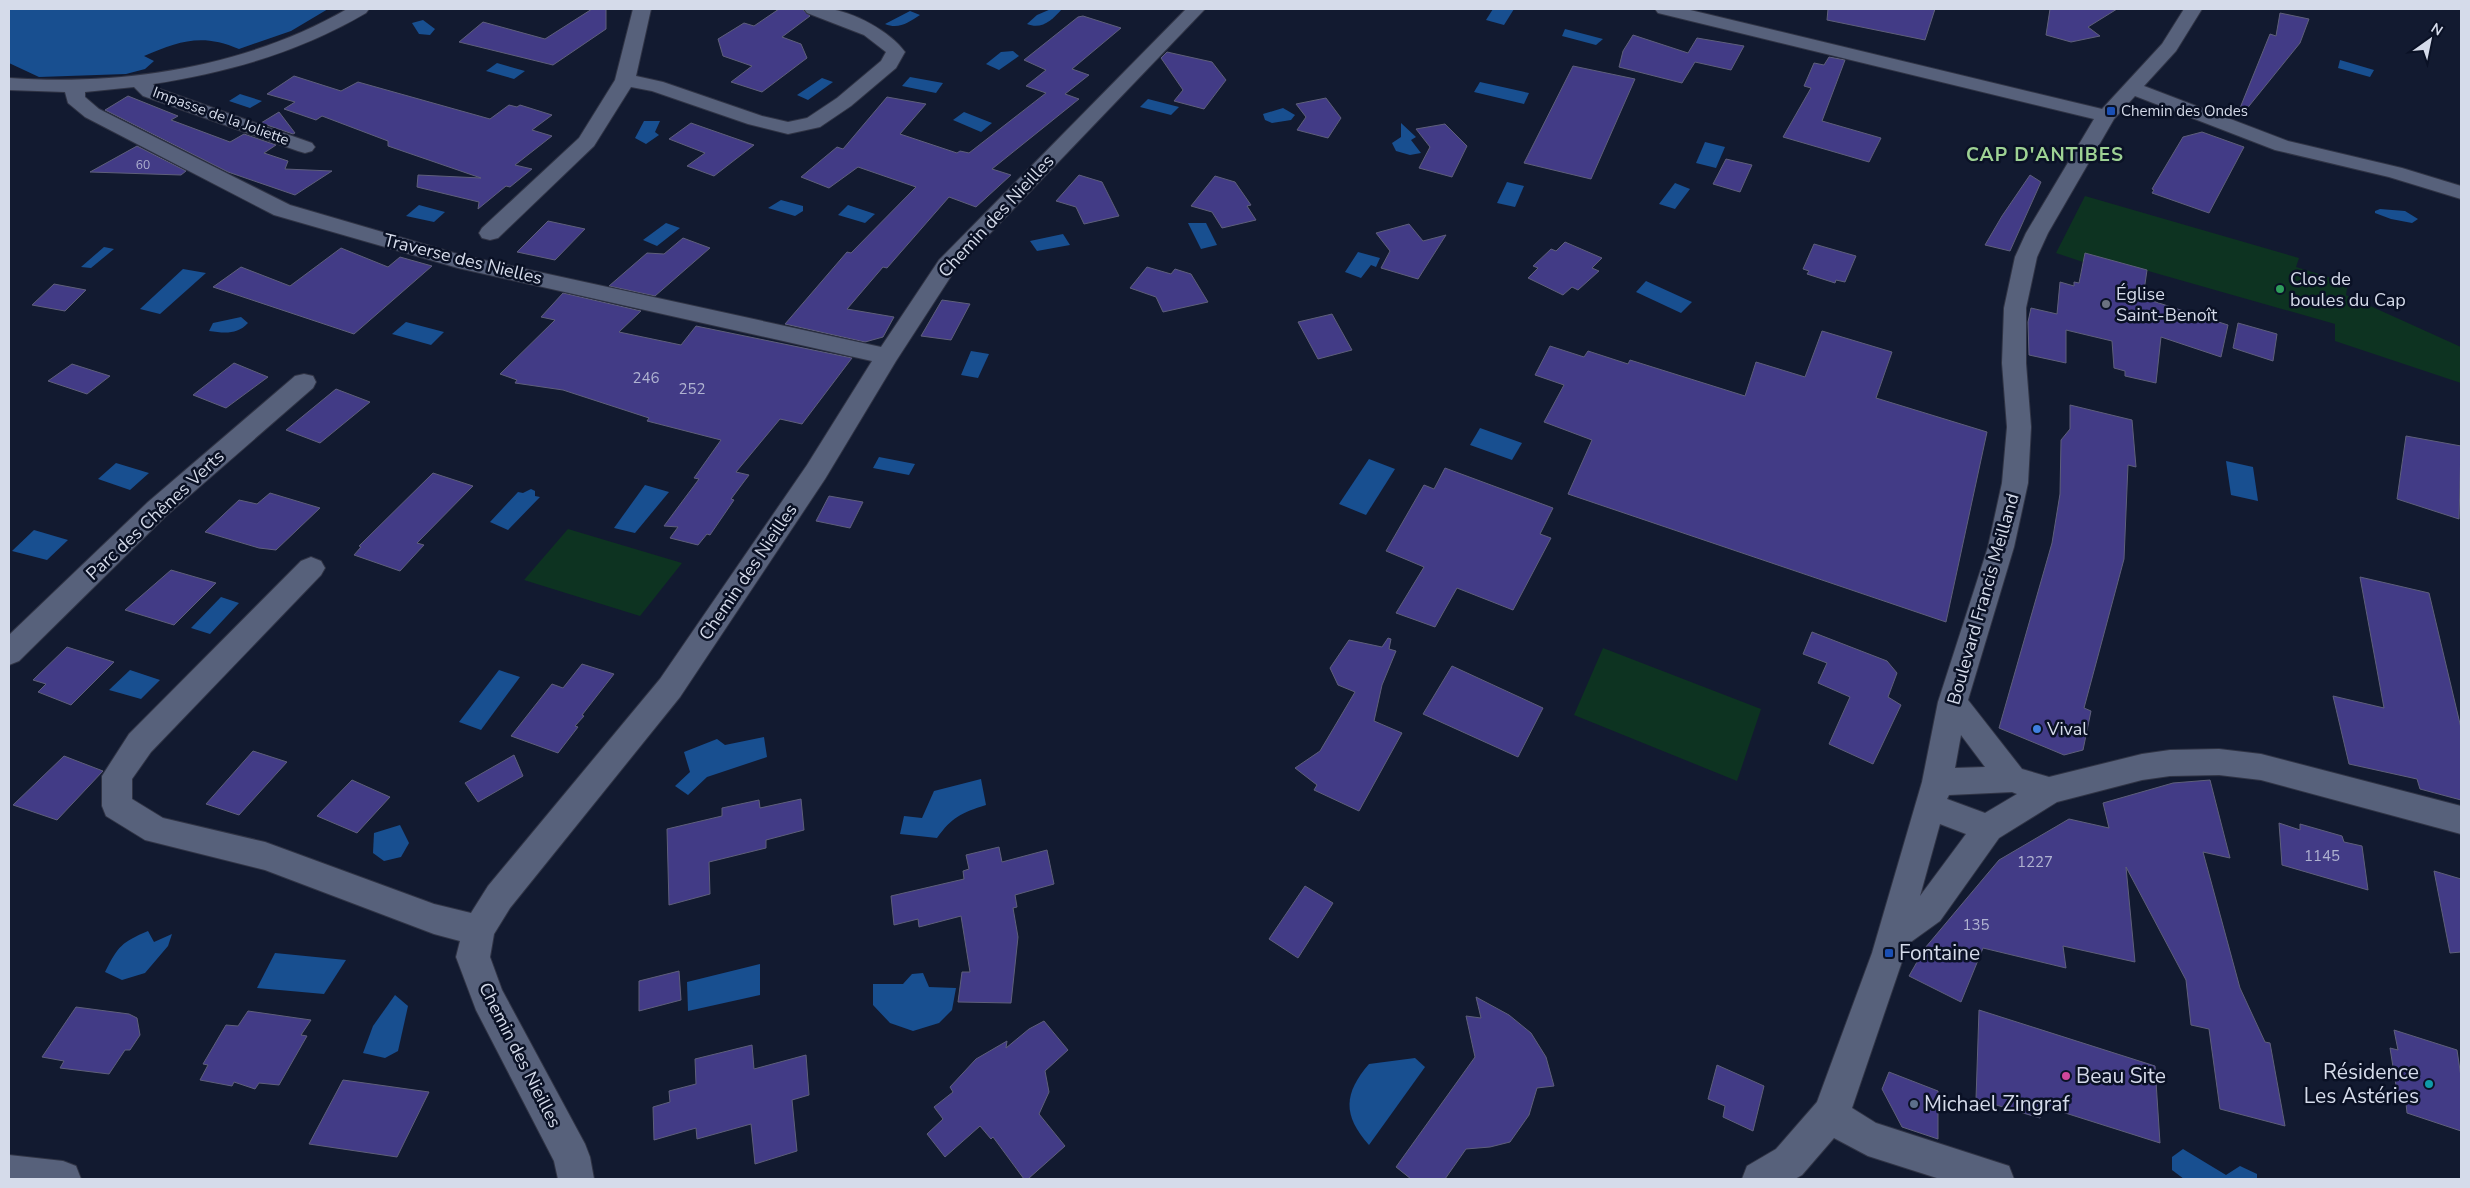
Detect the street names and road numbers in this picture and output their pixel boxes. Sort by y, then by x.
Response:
street label: Impasse de la Joliette [150,82,292,150]
street label: Chemin des Nieilles [933,149,1059,283]
street label: Traverse des Nielles [381,228,545,290]
street label: Parc des Chênes Verts [81,445,229,585]
street label: Boulevard Francis Meilland [1941,491,2025,707]
street label: Chemin des Nieilles [693,499,803,645]
street label: Chemin des Nieilles [473,978,567,1132]

